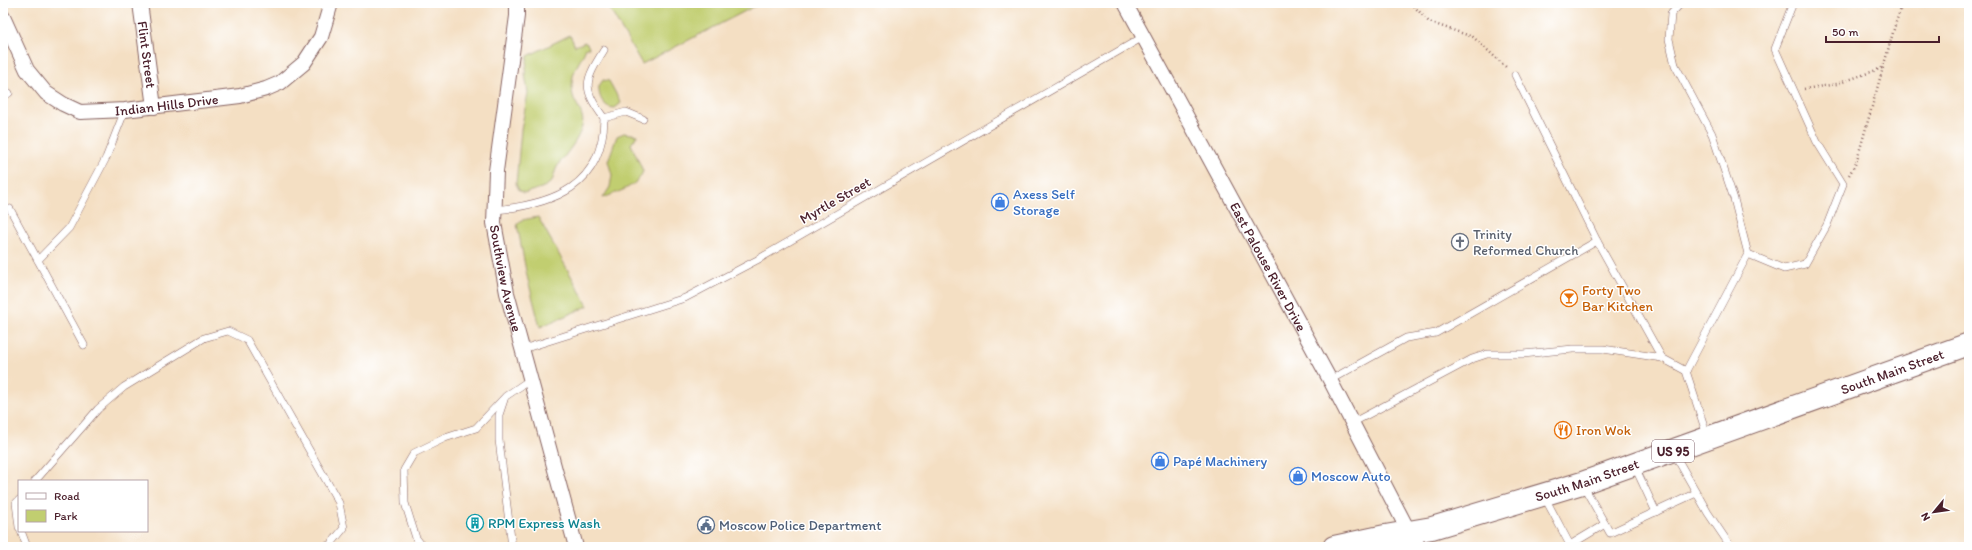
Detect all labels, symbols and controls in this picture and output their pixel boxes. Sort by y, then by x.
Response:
scale bar [1826,18,1939,44]
street label: Flint Street [134,20,159,89]
text: 50 m [1832,25,1858,39]
street label: Indian Hills Drive [115,91,220,119]
street label: Myrtle Street [797,173,874,228]
place label: Axess Self Storage [1013,186,1076,219]
shop icon: Axess Self Storage [990,192,1010,212]
street label: East Palouse River Drive [1226,199,1310,335]
street label: Southview Avenue [486,223,525,334]
place label: Trinity Reformed Church [1473,226,1578,259]
church icon: Trinity Reformed Church [1450,232,1470,252]
place label: Forty Two Bar Kitchen [1582,282,1653,315]
bar icon: Forty Two Bar Kitchen [1559,288,1579,308]
street label: South Main Street [1838,346,1946,398]
restaurant icon: Iron Wok [1553,420,1573,440]
place label: Iron Wok [1576,422,1632,439]
road number: US 95 [1652,440,1694,462]
shop icon: Papé Machinery [1150,451,1170,471]
place label: Papé Machinery [1173,453,1267,470]
street label: South Main Street [1533,455,1641,506]
shop icon: Moscow Auto [1288,466,1308,486]
place label: Moscow Auto [1311,468,1391,485]
legend [18,480,148,532]
text: Road [54,489,80,503]
north arrow [1914,492,1954,532]
text: Park [54,509,78,523]
text: N [1918,510,1933,523]
building icon: RPM Express Wash [465,513,485,533]
place label: RPM Express Wash [488,515,601,532]
public building icon: Moscow Police Department [696,515,716,535]
place label: Moscow Police Department [719,517,881,534]

